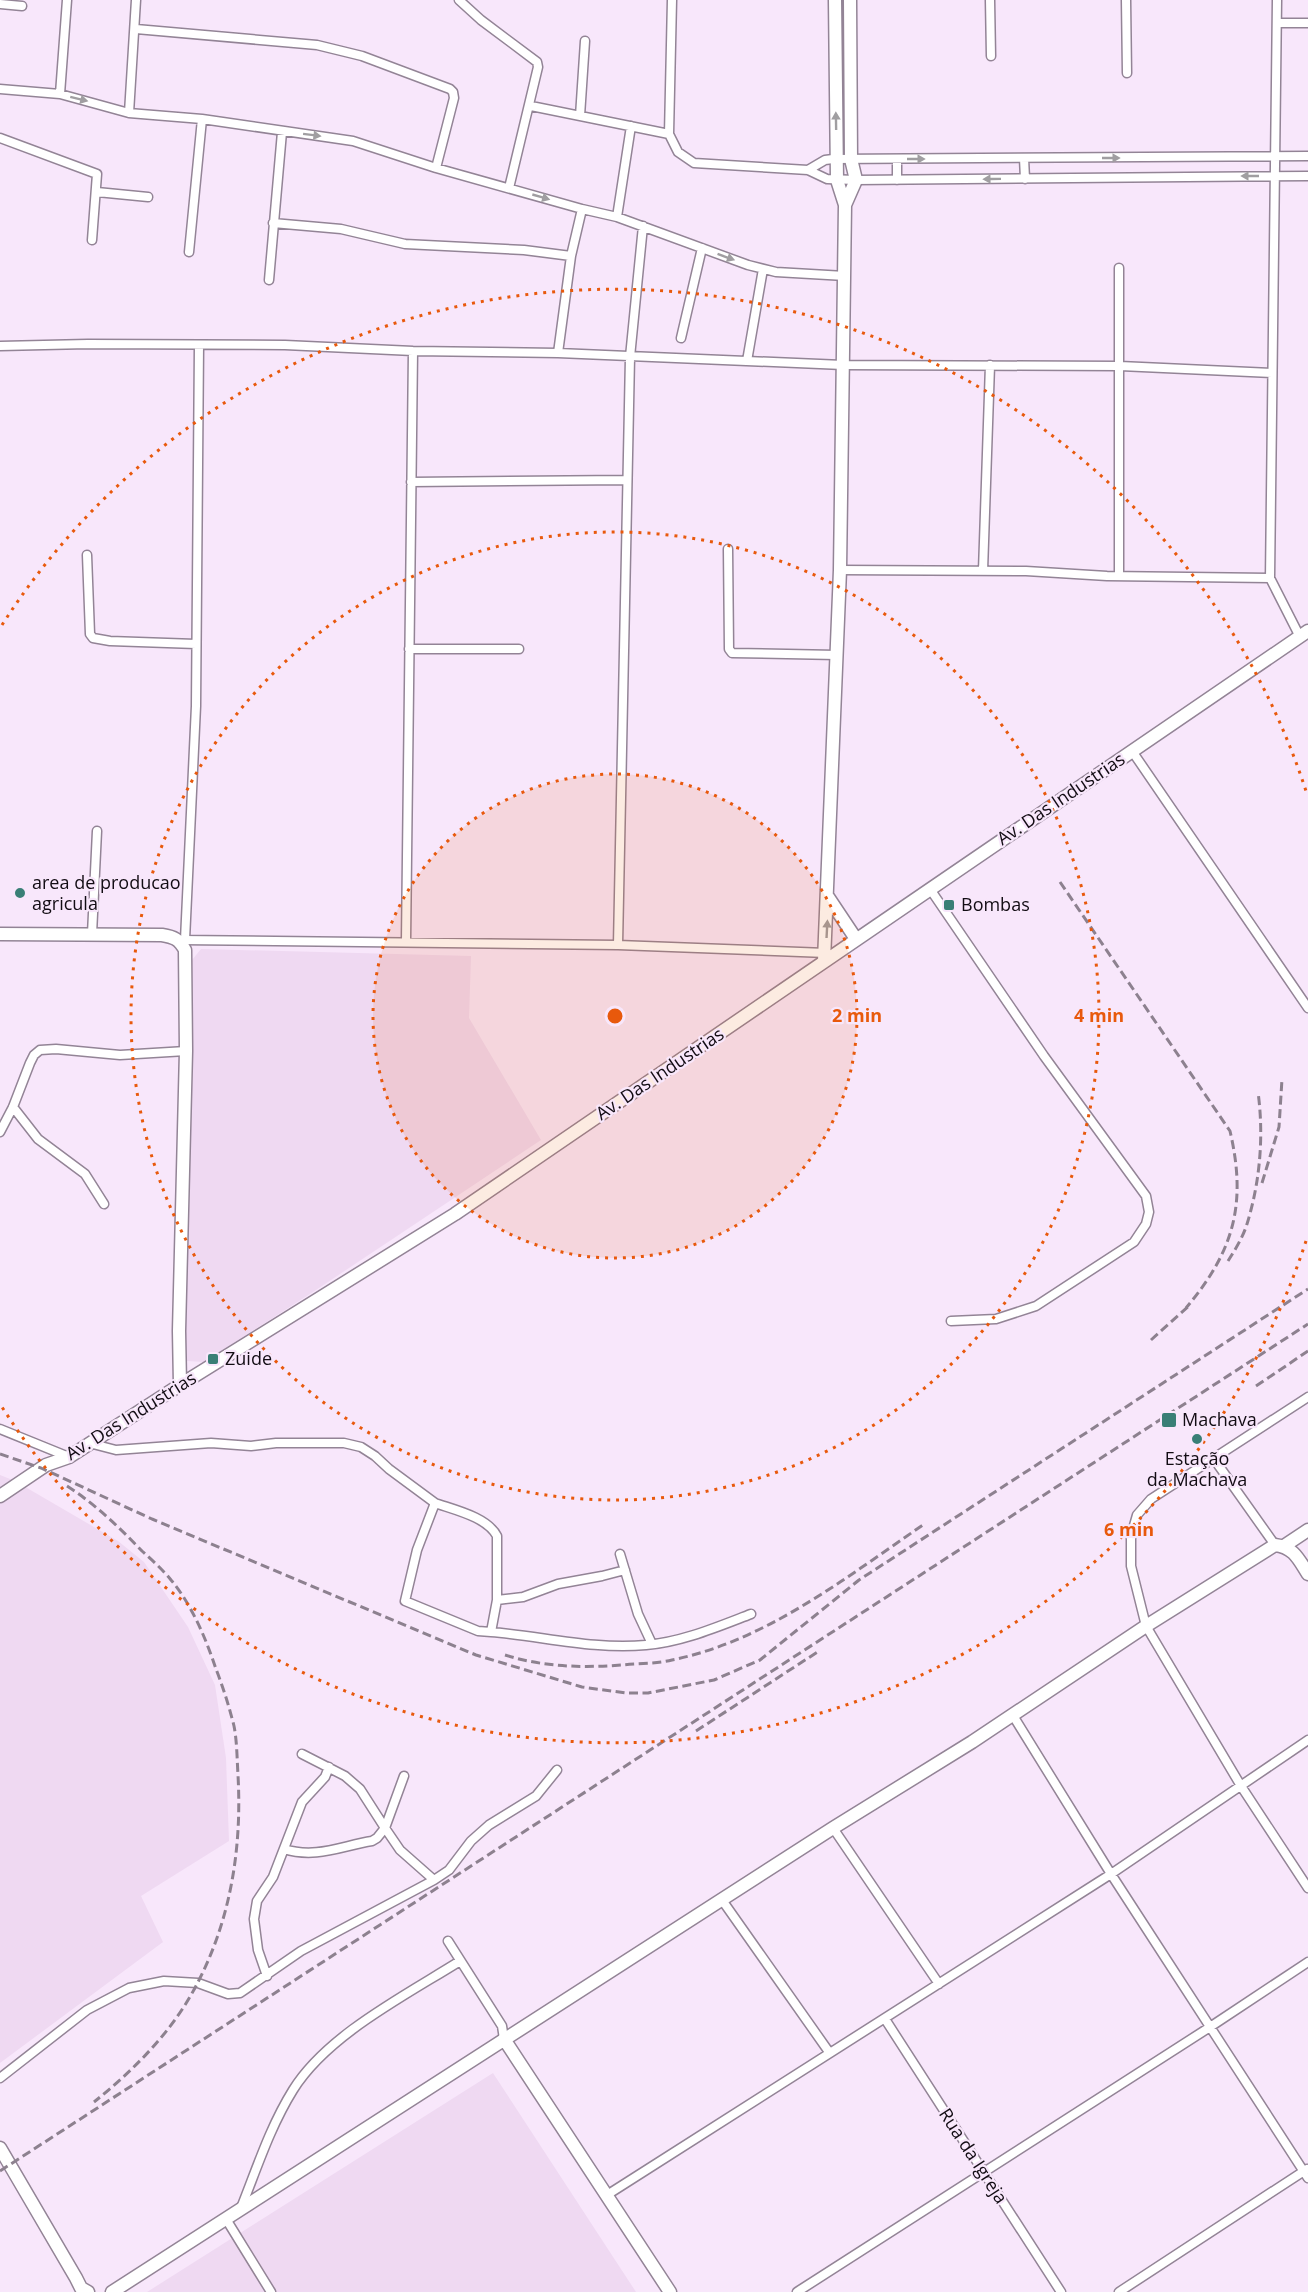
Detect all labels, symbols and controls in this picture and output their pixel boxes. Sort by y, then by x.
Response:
one-way arrow [70,95,88,104]
one-way arrow [832,112,841,131]
one-way arrow [303,130,322,140]
one-way arrow [1102,153,1121,163]
one-way arrow [907,154,926,164]
one-way arrow [1240,172,1259,181]
one-way arrow [982,174,1001,184]
one-way arrow [532,193,550,202]
one-way arrow [717,252,735,262]
street label: Av. Das Industrias [992,746,1129,850]
place label: area de producao agricula [32,870,181,915]
marker: area de producao agricula [13,886,27,900]
place label: Bombas [961,892,1030,916]
marker: Bombas [942,898,956,912]
one-way arrow [822,920,832,939]
text: 2 min [832,1003,882,1027]
text: 4 min [1074,1003,1124,1027]
centre of rings [605,1006,625,1026]
street label: Av. Das Industrias [591,1021,728,1125]
place label: Zuide [225,1346,272,1370]
marker: Zuide [206,1352,220,1366]
street label: Av. Das Industrias [61,1365,200,1465]
place label: Machava [1182,1407,1257,1431]
marker: Machava [1160,1411,1178,1429]
marker: Estação da Machava [1190,1432,1204,1446]
place label: Estação da Machava [1147,1446,1247,1491]
text: 6 min [1104,1517,1154,1541]
street label: Rua da Igreja [934,2103,1014,2208]

